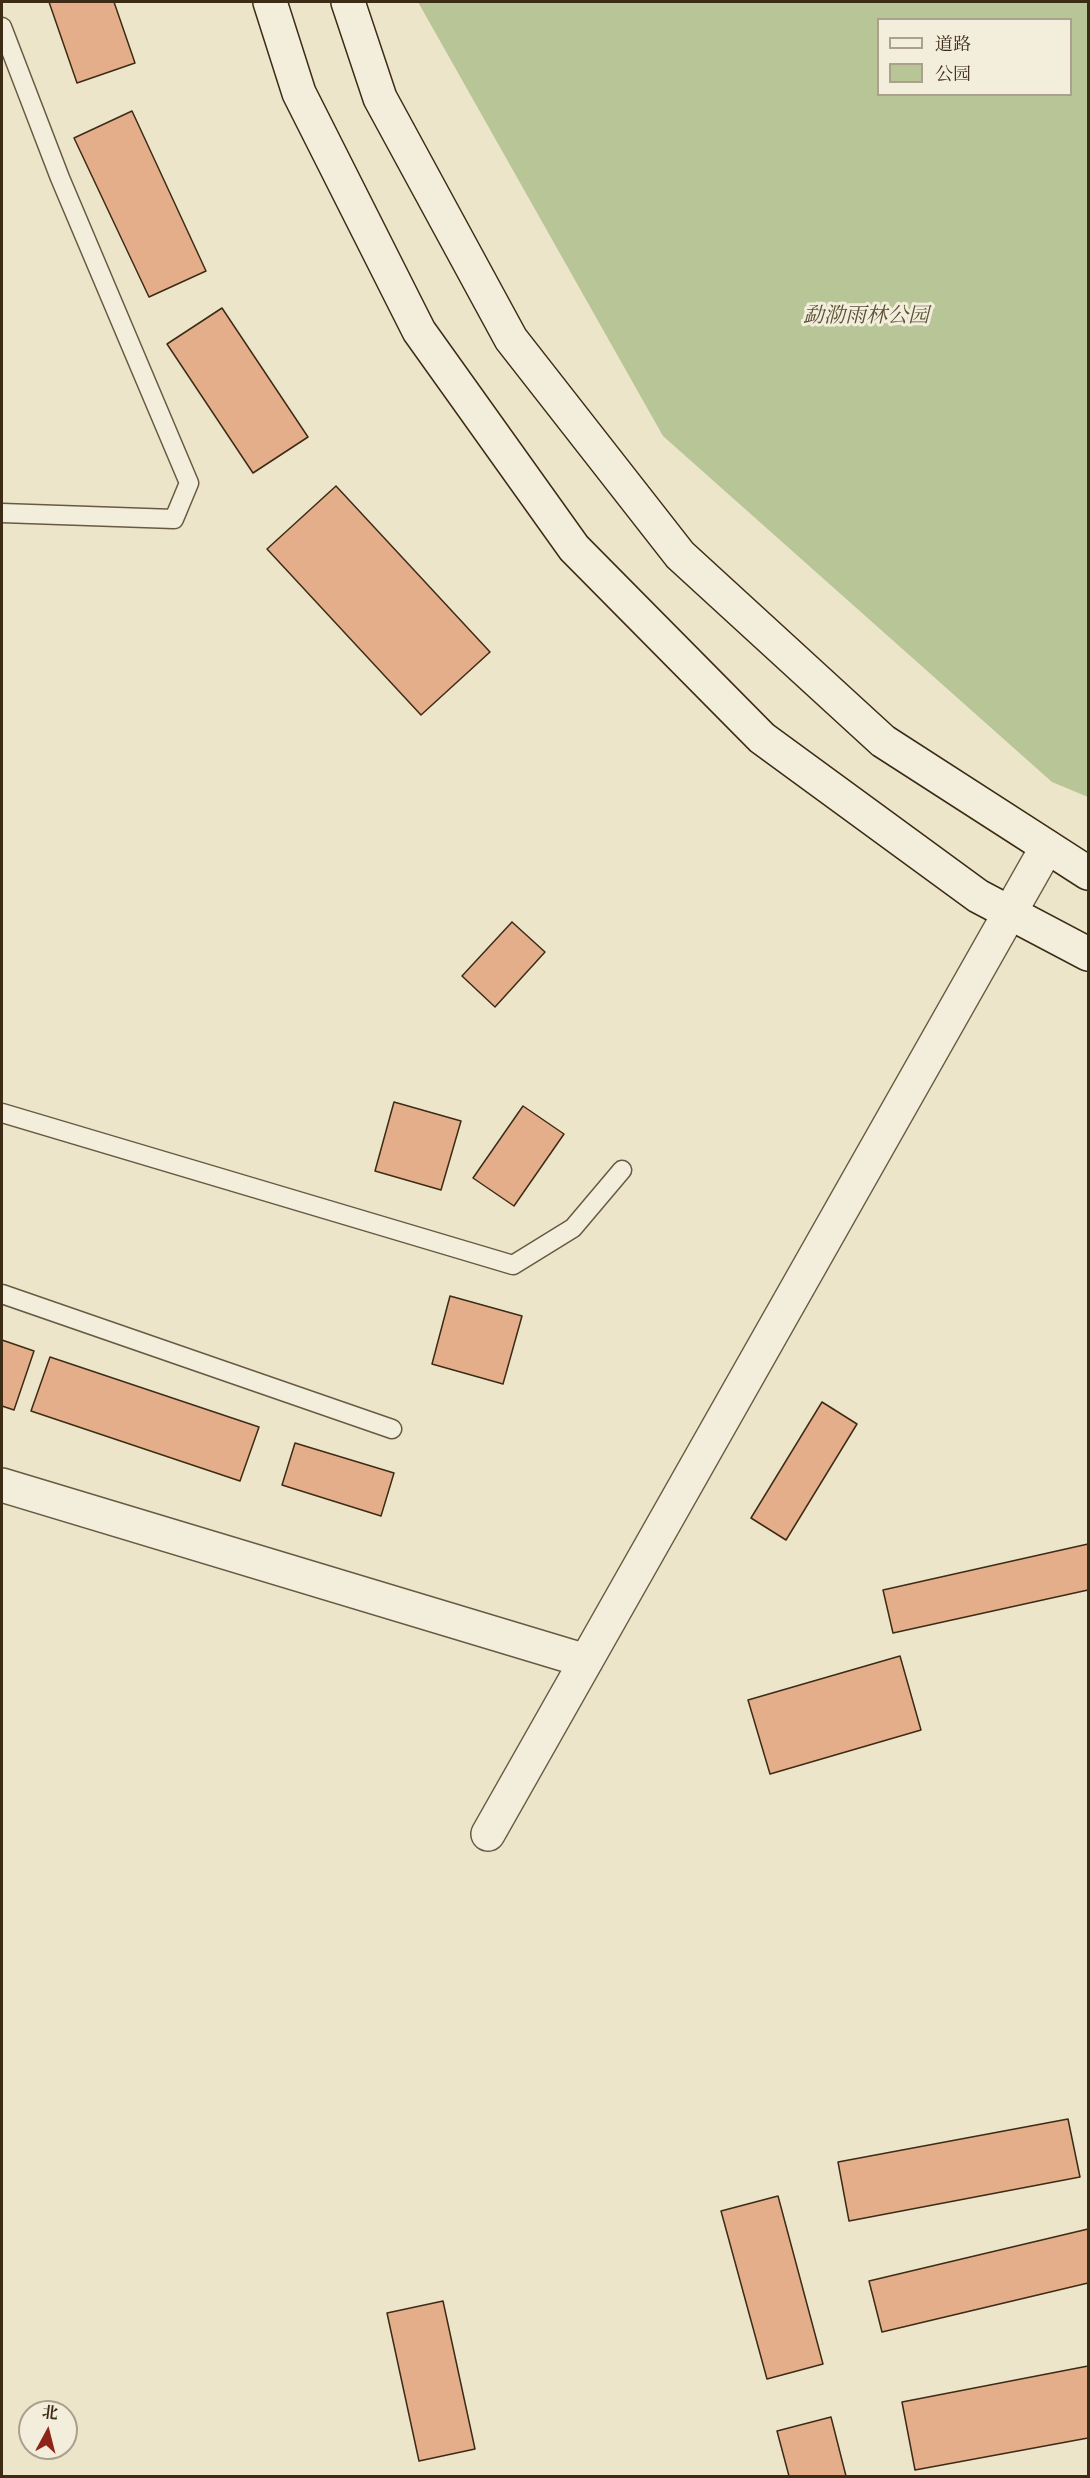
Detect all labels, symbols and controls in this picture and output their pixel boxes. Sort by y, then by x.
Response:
legend [877,18,1072,96]
text: 道路 [935,34,971,57]
text: 公园 [935,64,971,87]
park label: 勐泐雨林公园 [803,305,929,331]
north arrow [18,2400,78,2460]
text: 北 [41,2403,59,2425]

